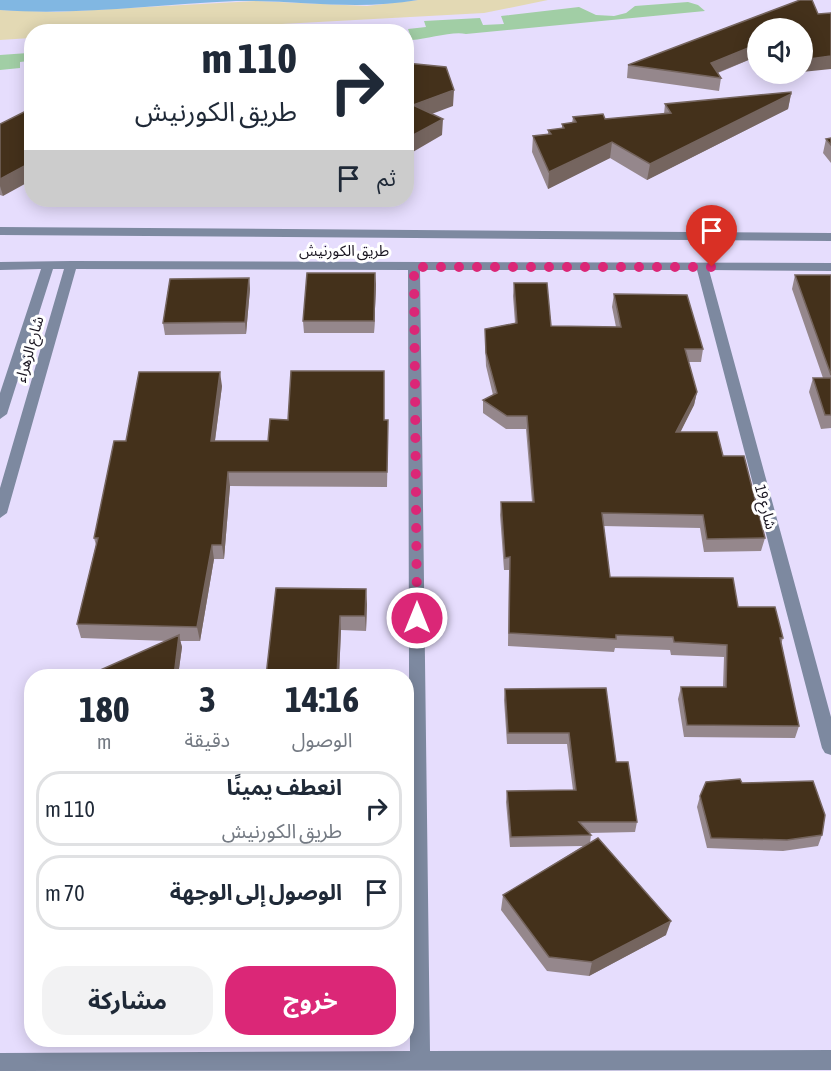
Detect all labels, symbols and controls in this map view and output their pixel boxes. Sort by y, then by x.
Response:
map controls [747,18,813,84]
button: sound [747,18,813,84]
text: 110 m [202,34,297,82]
icon: right [318,48,396,126]
text: طريق الكورنيش [135,96,297,127]
icon: arrive [332,162,365,195]
text: ثم [377,165,396,191]
pin [686,205,737,267]
icon: arrive [695,214,728,247]
street label: طريق الكورنيش [299,242,389,261]
street label: شارع الزهراء [11,314,50,385]
street label: شارع 19 [748,483,780,532]
position arrow [385,586,449,650]
text: 3 [199,678,216,720]
text: 14:16 [285,678,359,720]
text: 180 [79,688,130,730]
text: دقيقة [185,728,230,751]
text: الوصول [292,728,352,751]
text: m [97,730,111,753]
text: انعطف يمينًا [226,774,342,800]
icon: right [360,792,393,825]
text: 110 m [45,796,95,822]
text: طريق الكورنيش [222,819,342,842]
icon: arrive [360,876,393,909]
text: الوصول إلى الوجهة [170,879,342,905]
text: 70 m [45,880,85,906]
button: مشاركة [42,966,213,1035]
button: خروج [225,966,396,1035]

